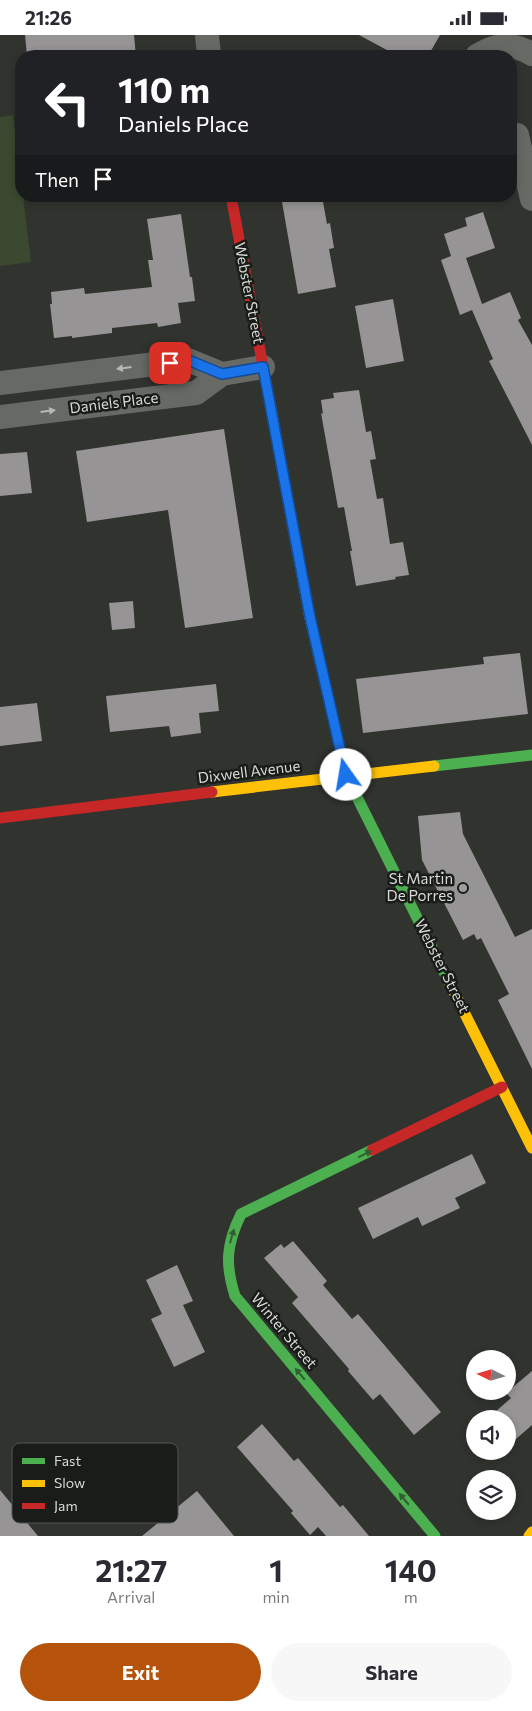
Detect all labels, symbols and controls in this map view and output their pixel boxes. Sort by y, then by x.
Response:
text: 21:26 [25,6,72,29]
text: 110 m [118,67,210,110]
icon: left [35,70,100,135]
text: Daniels Place [118,110,249,137]
icon: arrive [89,165,117,193]
text: Then [35,168,79,191]
street label: Webster Street [231,241,269,345]
pin [149,342,191,384]
icon: arrive [156,349,184,377]
one-way arrow [116,364,132,372]
street label: Daniels Place [69,388,159,416]
one-way arrow [41,407,57,415]
position arrow [319,748,371,800]
street label: Dixwell Avenue [197,756,301,786]
place label: St Martin De Porres [387,869,453,904]
marker: St Martin De Porres [457,882,469,894]
street label: Webster Street [412,916,474,1015]
one-way arrow [358,1150,372,1158]
one-way arrow [228,1229,236,1244]
street label: Winter Street [248,1289,322,1372]
north arrow [466,1350,516,1400]
map controls [466,1350,516,1520]
one-way arrow [294,1367,305,1380]
button: sound [466,1410,516,1460]
legend [12,1443,178,1523]
text: Fast [54,1452,81,1469]
button: layers [466,1470,516,1520]
text: Slow [54,1474,85,1491]
one-way arrow [398,1492,409,1505]
text: Jam [54,1497,78,1514]
text: 21:27 [95,1551,167,1588]
text: 1 [269,1551,283,1588]
text: 140 [385,1551,437,1588]
text: Arrival [107,1587,155,1606]
text: min [262,1587,290,1606]
text: m [404,1587,418,1606]
button: Exit [20,1643,261,1701]
button: Share [271,1643,512,1701]

